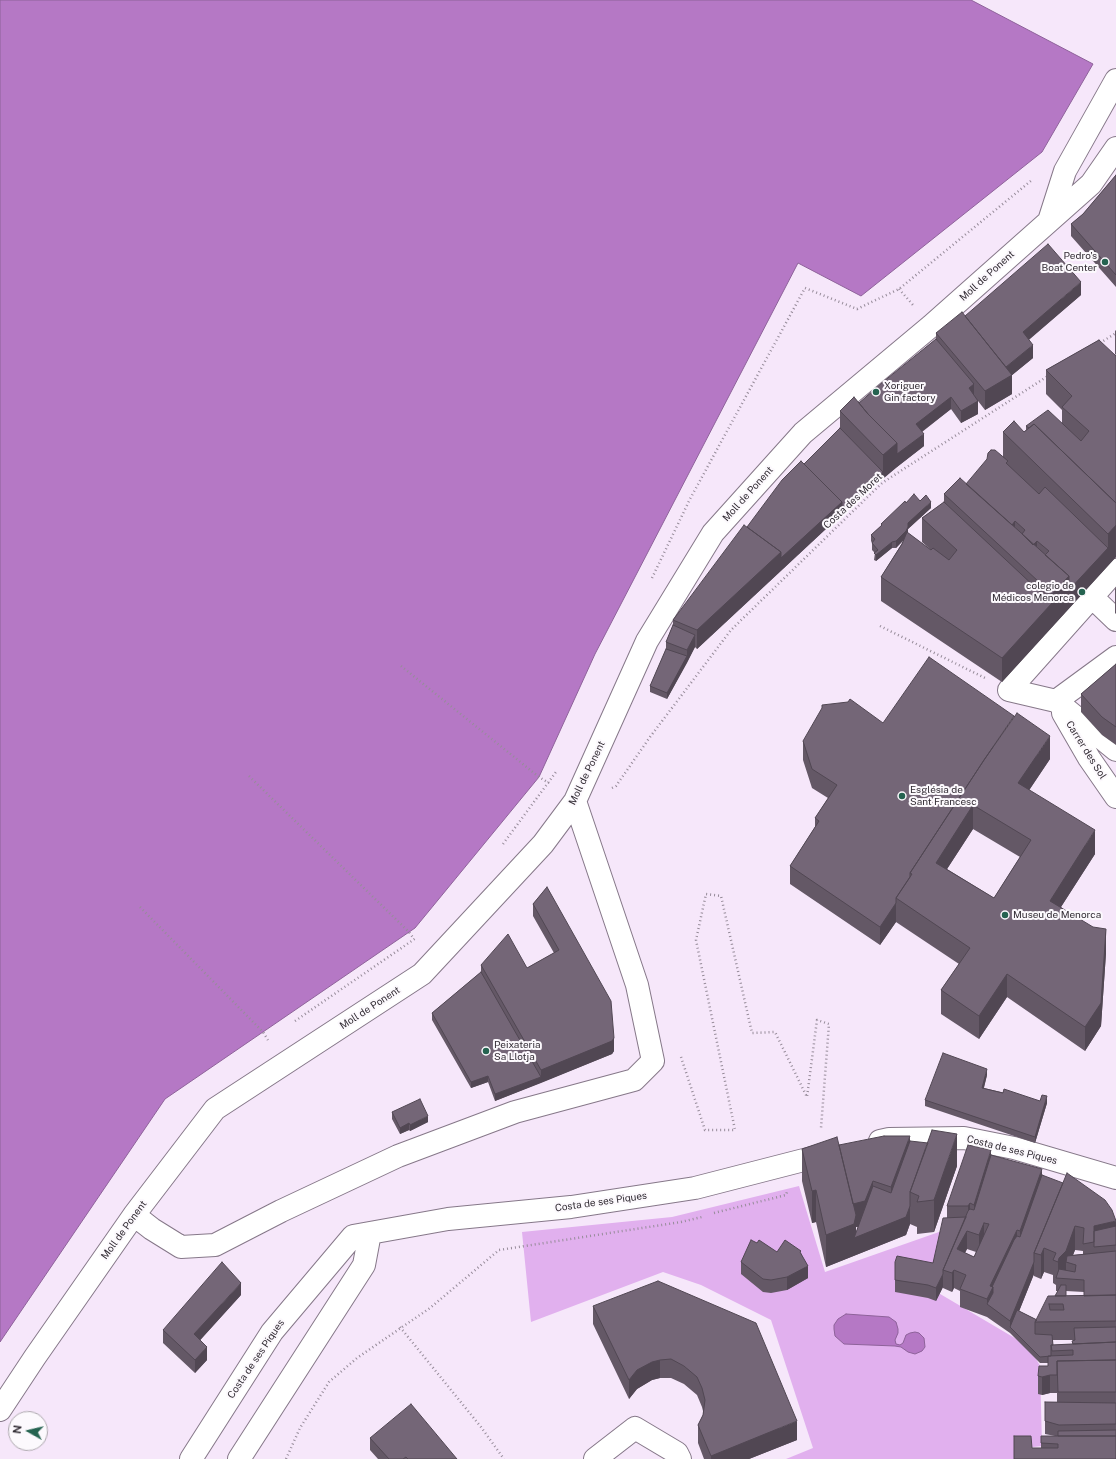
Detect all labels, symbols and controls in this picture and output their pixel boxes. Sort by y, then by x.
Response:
street label: Moll de Ponent [957,248,1017,304]
place label: Pedro's Boat Center [1042,250,1097,274]
marker: Pedro's Boat Center [1100,257,1110,267]
place label: Xoriguer Gin factory [884,380,936,404]
marker: Xoriguer Gin factory [871,387,881,397]
street label: Moll de Ponent [720,464,776,524]
street label: Costa des Moret [821,471,885,531]
place label: colegio de Médicos Menorca [992,580,1074,604]
marker: colegio de Médicos Menorca [1077,587,1087,597]
street label: Carrer des Sol [1063,719,1109,781]
street label: Moll de Ponent [566,739,608,807]
place label: Església de Sant Francesc [910,784,977,808]
marker: Església de Sant Francesc [897,791,907,801]
place label: Museu de Menorca [1013,909,1101,921]
marker: Museu de Menorca [1000,910,1010,920]
street label: Moll de Ponent [338,984,402,1032]
place label: Peixateria Sa Llotja [494,1039,541,1062]
marker: Peixateria Sa Llotja [481,1046,491,1056]
street label: Costa de ses Piques [966,1133,1058,1167]
street label: Costa de ses Piques [554,1190,648,1214]
street label: Moll de Ponent [99,1198,149,1262]
street label: Costa de ses Piques [225,1317,287,1401]
north arrow [8,1411,48,1451]
text: N [11,1424,24,1435]

